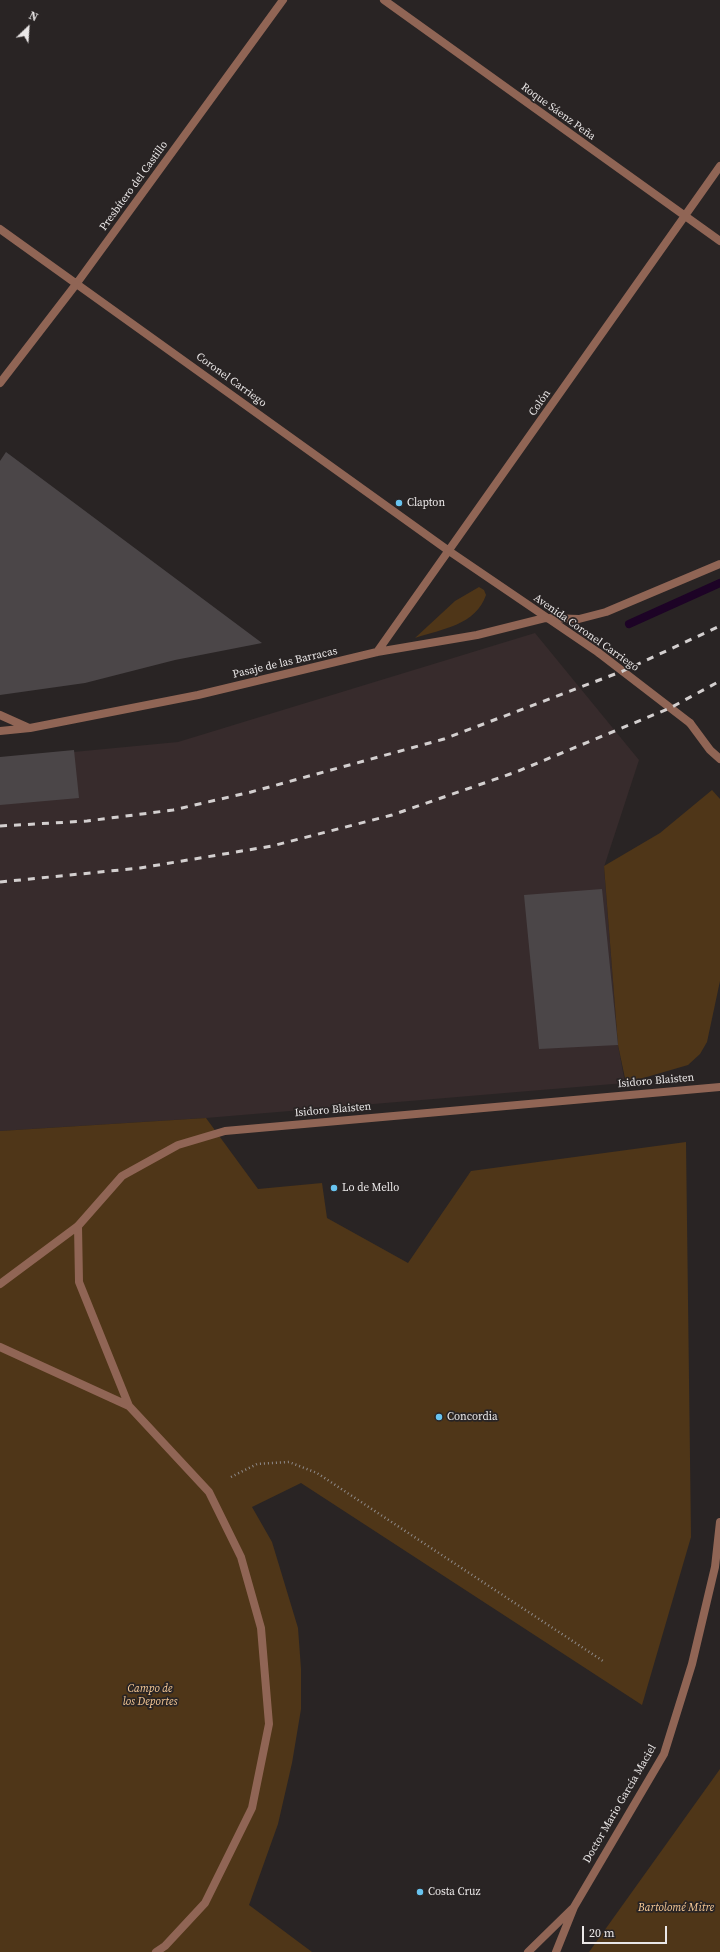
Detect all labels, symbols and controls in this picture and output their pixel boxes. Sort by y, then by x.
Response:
north arrow [8,8,48,48]
text: N [26,8,40,25]
street label: Roque Sáenz Peña [518,81,598,143]
street label: Presbítero del Castillo [97,139,171,233]
street label: Coronel Carriego [193,350,269,410]
street label: Colón [526,387,554,419]
place label: Clapton [407,496,445,510]
marker: Clapton [394,498,404,508]
street label: Avenida Coronel Carriego [531,592,641,674]
street label: Pasaje de las Barracas [231,645,339,681]
street label: Isidoro Blaisten [617,1071,695,1091]
street label: Isidoro Blaisten [294,1100,372,1120]
place label: Lo de Mello [342,1181,399,1195]
marker: Lo de Mello [329,1183,339,1193]
place label: Concordia [447,1410,498,1424]
marker: Concordia [434,1412,444,1422]
park label: Campo de los Deportes [123,1682,177,1708]
street label: Doctor Mario García Maciel [581,1742,659,1866]
place label: Costa Cruz [428,1885,481,1899]
marker: Costa Cruz [415,1887,425,1897]
park label: Bartolomé Mitre [638,1901,714,1915]
scale bar [584,1918,669,1944]
text: 20 m [589,1925,615,1941]

